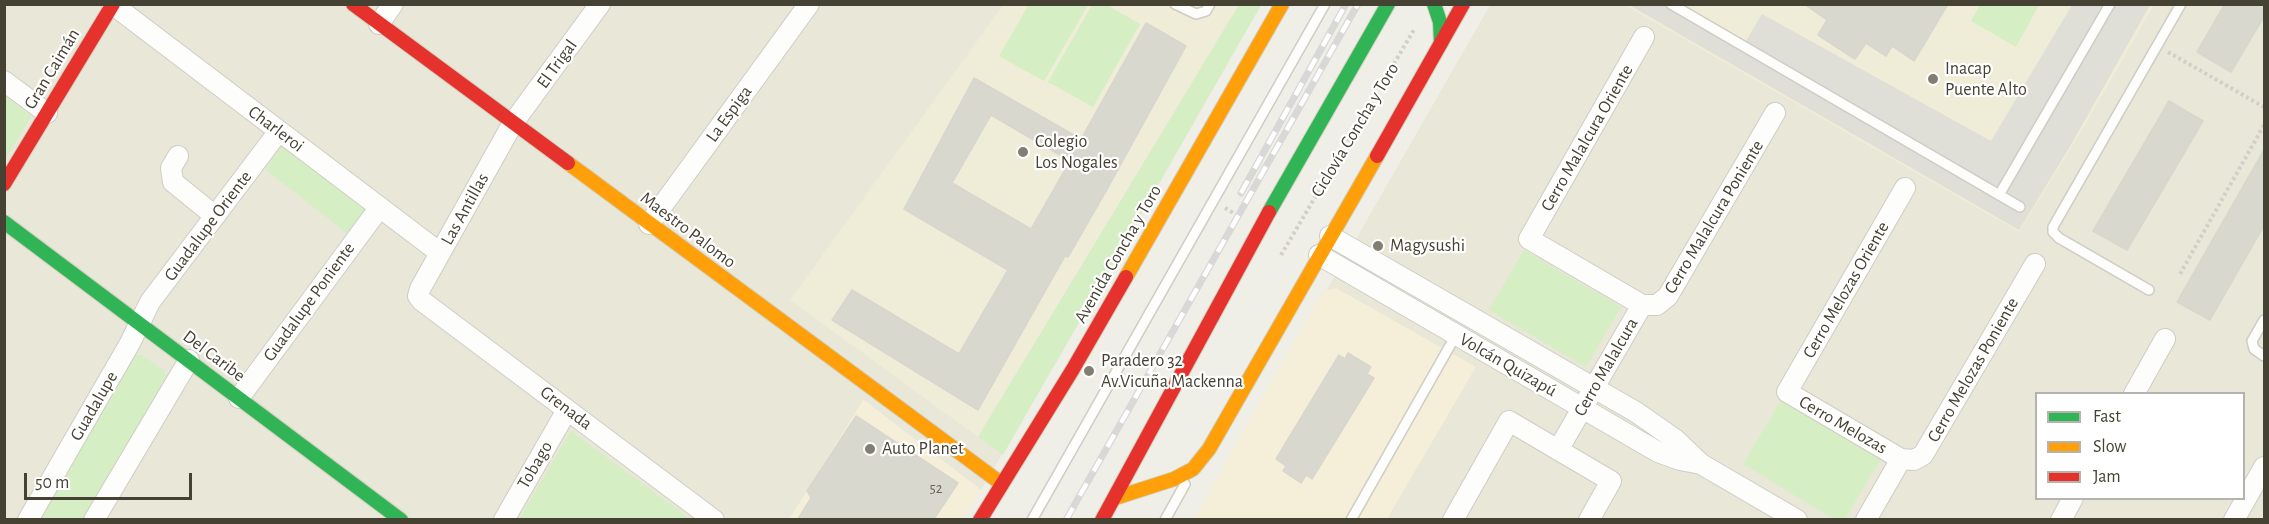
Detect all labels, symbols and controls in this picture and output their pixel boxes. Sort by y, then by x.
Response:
street label: Gran Caimán [19,25,85,113]
street label: El Trigal [532,35,582,93]
place label: Inacap Puente Alto [1945,58,2027,100]
street label: Ciclovía Concha y Toro [1306,59,1404,201]
street label: Cerro Malalcura Oriente [1536,61,1638,215]
marker: Inacap Puente Alto [1926,72,1940,86]
street label: La Espiga [701,82,757,146]
street label: Charleroi [244,101,308,157]
place label: Colegio Los Nogales [1035,131,1118,174]
street label: Cerro Malalcura Poniente [1660,136,1768,298]
marker: Colegio Los Nogales [1016,145,1030,159]
street label: Guadalupe Oriente [159,167,257,285]
street label: Las Antillas [436,169,494,249]
street label: Avenida Concha y Toro [1070,181,1166,327]
street label: Maestro Palomo [636,187,740,273]
street label: Cerro Melozas Oriente [1798,218,1894,362]
place label: Magysushi [1390,235,1465,257]
street label: Guadalupe Poniente [259,238,359,366]
marker: Magysushi [1371,239,1385,253]
street label: Cerro Melozas Poniente [1923,294,2023,446]
street label: Cerro Malalcura [1569,314,1643,420]
street label: Del Caribe [179,326,249,386]
street label: Volcán Quizapú [1455,328,1561,402]
place label: Paradero 32 Av.Vicuña Mackenna [1101,350,1243,392]
marker: Paradero 32 Av.Vicuña Mackenna [1082,364,1096,378]
street label: Guadalupe [65,367,123,445]
street label: Grenada [536,381,596,435]
street label: Cerro Melozas [1795,391,1891,459]
legend [2035,392,2245,500]
text: Fast [2093,408,2121,426]
street label: Tobago [513,437,557,493]
place label: Auto Planet [882,438,964,460]
text: Slow [2093,438,2126,456]
marker: Auto Planet [863,442,877,456]
scale bar [27,461,195,499]
text: Jam [2093,468,2121,486]
text: 50 m [35,474,69,492]
house number: 52 [929,479,943,497]

